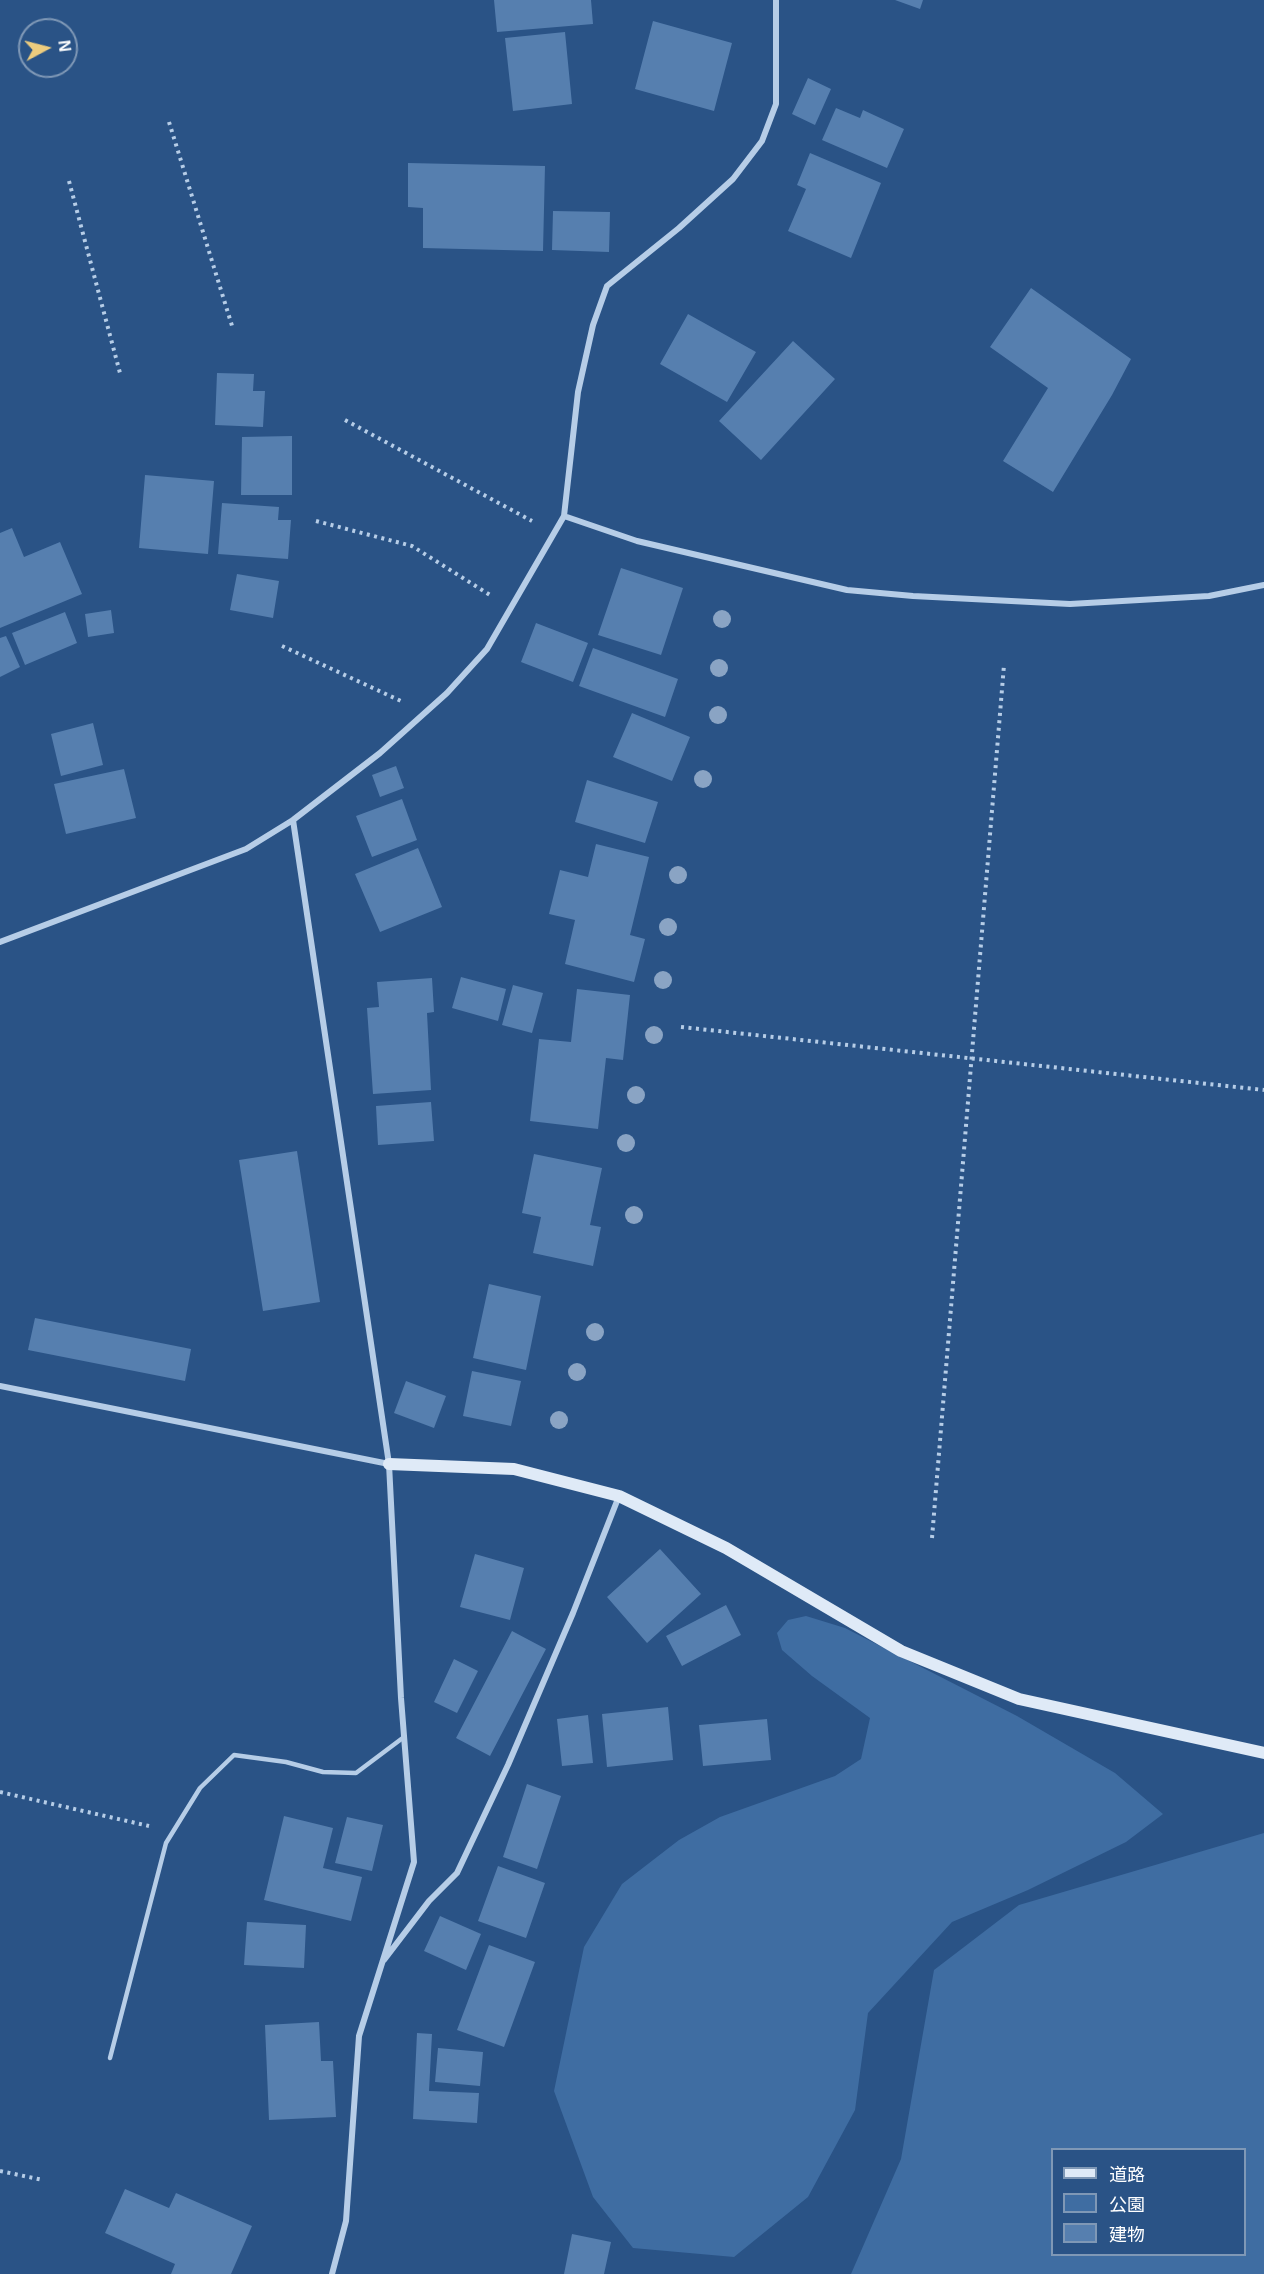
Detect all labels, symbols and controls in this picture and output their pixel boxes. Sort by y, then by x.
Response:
north arrow [18,18,78,78]
text: N [55,39,74,53]
legend [1051,2148,1246,2256]
text: 道路 [1109,2165,1145,2185]
text: 公園 [1109,2195,1145,2215]
text: 建物 [1109,2225,1145,2245]

